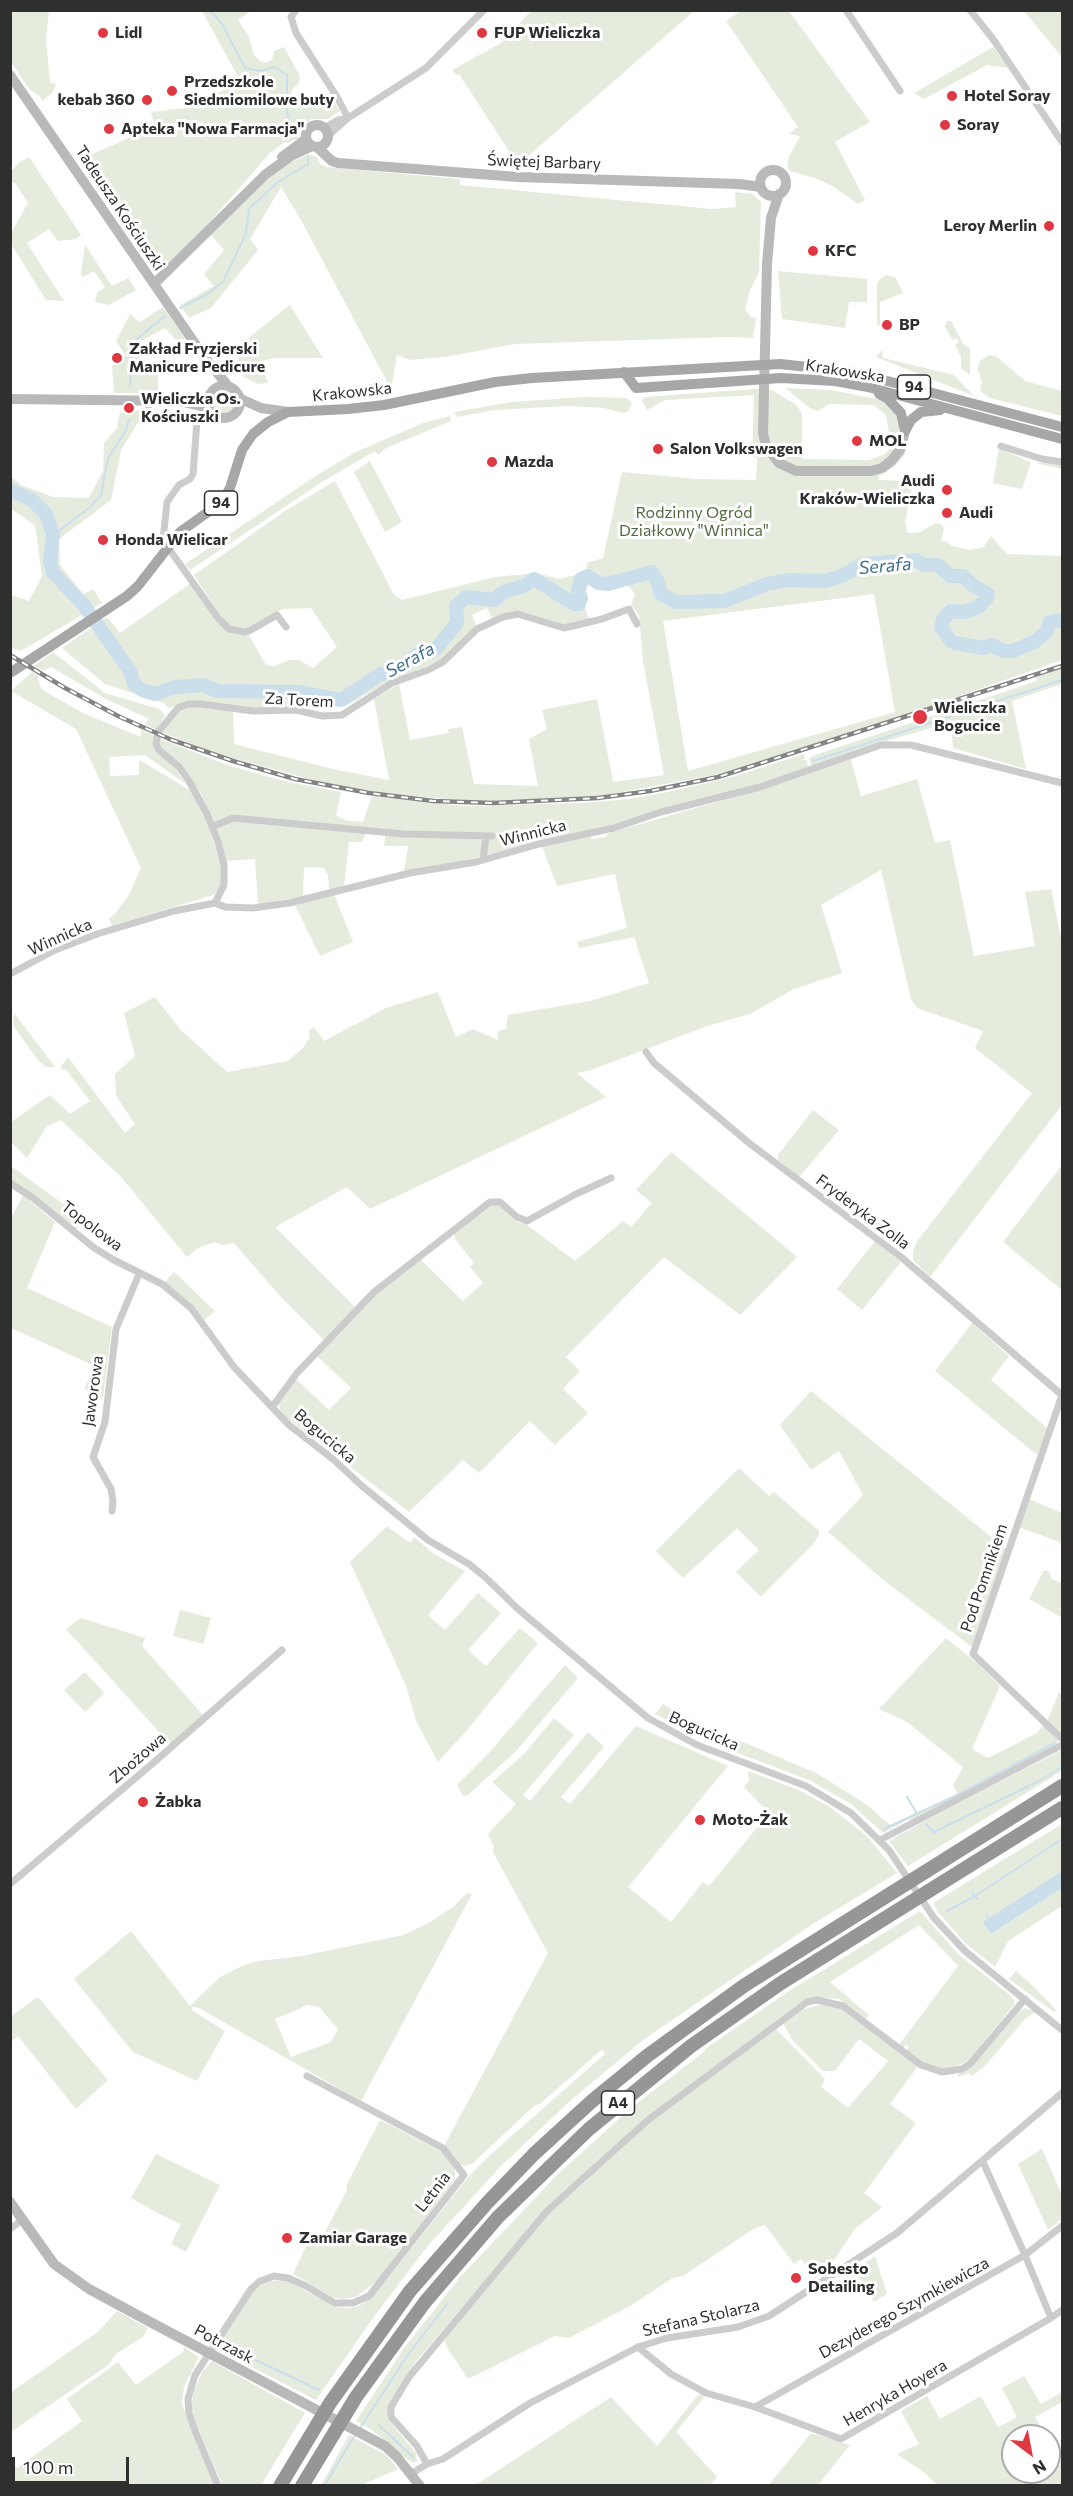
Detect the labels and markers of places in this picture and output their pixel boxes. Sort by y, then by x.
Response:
place label: Lidl [115,23,142,43]
place label: FUP Wieliczka [494,23,600,43]
marker: Lidl [96,26,110,40]
marker: FUP Wieliczka [475,26,489,40]
place label: Przedszkole Siedmiomilowe buty [184,72,334,110]
marker: Przedszkole Siedmiomilowe buty [165,84,179,98]
place label: Hotel Soray [964,86,1051,106]
marker: Hotel Soray [945,89,959,103]
place label: kebab 360 [58,90,135,110]
marker: kebab 360 [140,93,154,107]
place label: Soray [957,115,1000,135]
marker: Soray [938,118,952,132]
place label: Apteka "Nowa Farmacja" [121,119,304,139]
marker: Apteka "Nowa Farmacja" [102,122,116,136]
place label: Leroy Merlin [943,216,1037,236]
marker: Leroy Merlin [1042,219,1056,233]
place label: KFC [825,241,856,261]
marker: KFC [806,244,820,258]
place label: BP [899,315,920,335]
marker: BP [880,318,894,332]
place label: Zakład Fryzjerski Manicure Pedicure [129,339,265,377]
marker: Zakład Fryzjerski Manicure Pedicure [110,351,124,365]
place label: Wieliczka Os. Kościuszki [141,389,241,427]
marker: Wieliczka Os. Kościuszki [122,401,136,415]
place label: MOL [869,431,906,451]
marker: MOL [850,434,864,448]
place label: Salon Volkswagen [670,439,803,459]
marker: Salon Volkswagen [651,442,665,456]
place label: Mazda [504,452,554,472]
marker: Mazda [485,455,499,469]
place label: Audi Kraków-Wieliczka [799,471,935,509]
marker: Audi Kraków-Wieliczka [940,483,954,497]
place label: Audi [959,503,993,523]
marker: Audi [940,506,954,520]
place label: Honda Wielicar [115,530,228,550]
marker: Honda Wielicar [96,533,110,547]
place label: Wieliczka Bogucice [934,698,1006,736]
marker: Wieliczka Bogucice [911,708,929,726]
place label: Żabka [155,1792,202,1812]
marker: Żabka [136,1795,150,1809]
place label: Moto-Żak [712,1810,788,1830]
marker: Moto-Żak [693,1813,707,1827]
place label: Zamiar Garage [299,2228,407,2248]
marker: Zamiar Garage [280,2231,294,2245]
place label: Sobesto Detailing [808,2259,875,2297]
marker: Sobesto Detailing [789,2271,803,2285]

